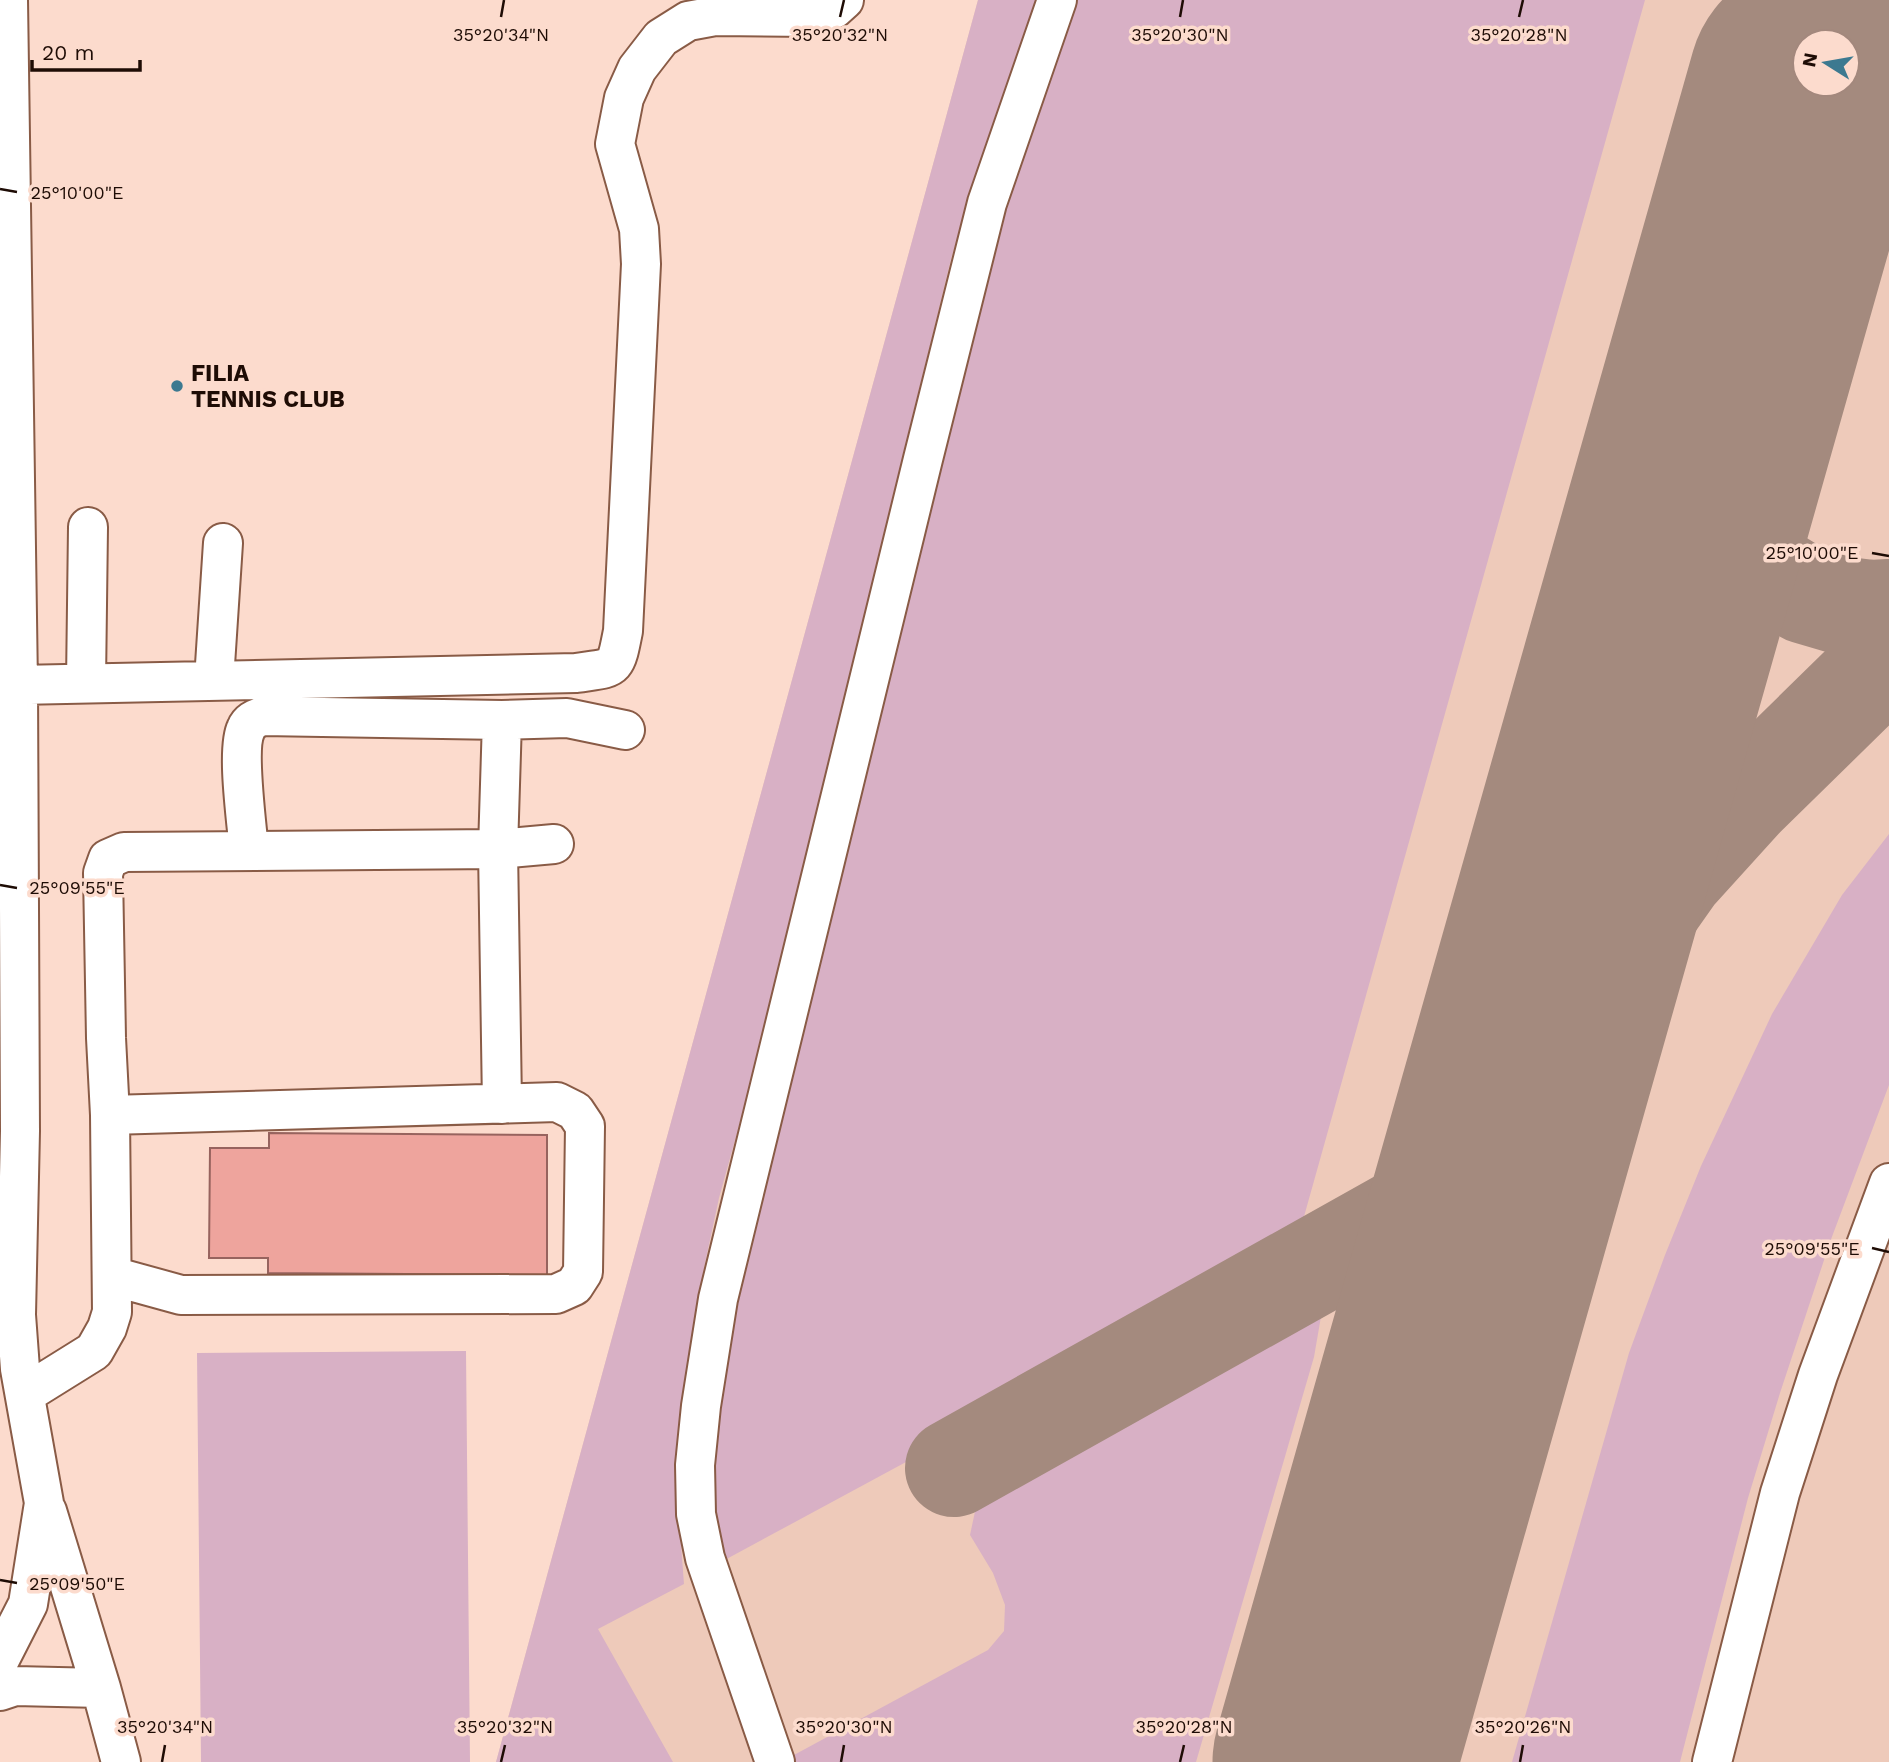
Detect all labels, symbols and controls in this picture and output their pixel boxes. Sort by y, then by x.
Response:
text: 35°20'34"N [453,24,549,45]
text: 35°20'32"N [792,24,888,45]
text: 35°20'30"N [1131,24,1229,45]
text: 35°20'28"N [1470,24,1568,45]
scale bar [32,28,140,72]
north arrow [1791,28,1861,98]
text: 20 m [42,40,94,65]
text: N [1797,51,1822,69]
text: 25°10'00"E [31,182,123,203]
place label: FILIA TENNIS CLUB [191,360,345,413]
marker: FILIA TENNIS CLUB [169,378,185,394]
text: 25°10'00"E [1766,542,1858,563]
text: 25°09'55"E [29,877,125,898]
text: 25°09'55"E [1764,1238,1860,1259]
text: 25°09'50"E [29,1573,125,1594]
text: 35°20'34"N [117,1716,213,1737]
text: 35°20'32"N [457,1716,553,1737]
text: 35°20'30"N [795,1716,893,1737]
text: 35°20'28"N [1135,1716,1233,1737]
text: 35°20'26"N [1474,1716,1572,1737]

